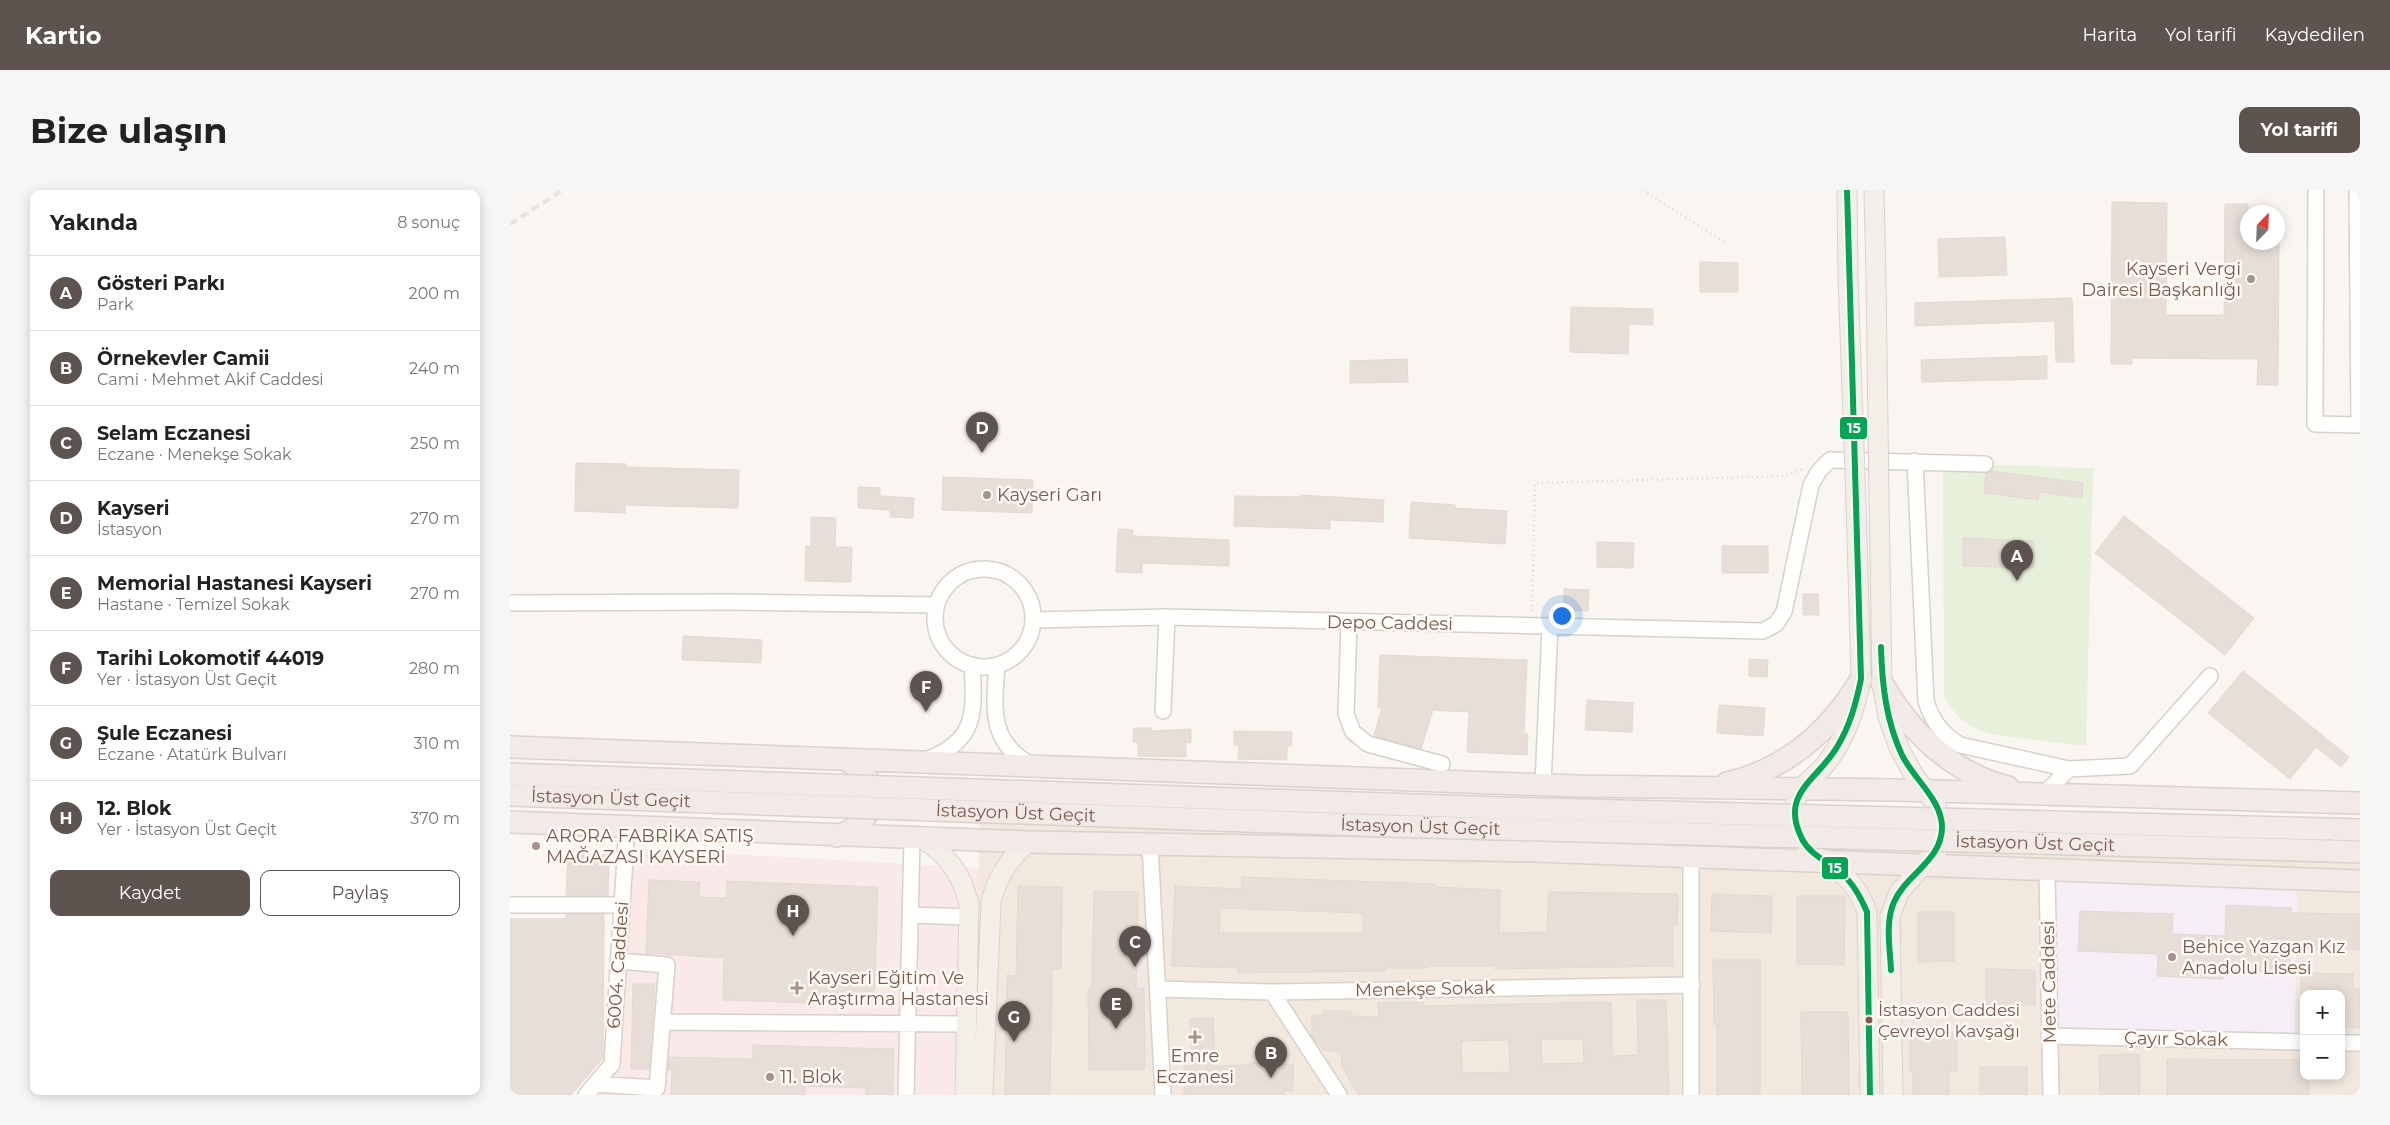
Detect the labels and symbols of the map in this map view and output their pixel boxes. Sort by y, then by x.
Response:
north arrow [2240,205,2285,250]
place label: Kayseri Vergi Dairesi Başkanlığı [2081,258,2241,301]
marker: Kayseri Vergi Dairesi Başkanlığı [2245,273,2257,285]
pin: D [966,412,998,453]
line badge: 15 [1839,416,1868,440]
text: 15 [1847,419,1861,437]
place label: Kayseri Garı [997,484,1102,506]
marker: Kayseri Garı [981,489,993,501]
pin: A [2001,540,2033,581]
your location [1549,603,1575,629]
street label: Depo Caddesi [1327,611,1453,635]
pin: F [910,671,942,712]
street label: İstasyon Üst Geçit [531,785,691,812]
street label: İstasyon Üst Geçit [935,799,1096,827]
street label: İstasyon Üst Geçit [1340,813,1501,840]
place label: ARORA FABRİKA SATIŞ MAĞAZASI KAYSERİ [546,825,754,868]
street label: İstasyon Üst Geçit [1955,830,2116,856]
marker: ARORA FABRİKA SATIŞ MAĞAZASI KAYSERİ [530,840,542,852]
line badge: 15 [1821,856,1849,880]
text: 15 [1828,859,1842,877]
pin: H [777,895,809,936]
street label: 6004. Caddesi [603,901,633,1029]
street label: Mete Caddesi [2037,920,2061,1044]
pin: C [1119,926,1151,967]
place label: Behice Yazgan Kız Anadolu Lisesi [2182,936,2345,979]
marker: Behice Yazgan Kız Anadolu Lisesi [2166,951,2178,963]
place label: Kayseri Eğitim Ve Araştırma Hastanesi [808,967,989,1010]
street label: Menekşe Sokak [1355,977,1496,1001]
marker: Kayseri Eğitim Ve Araştırma Hastanesi [790,981,804,995]
pin: E [1100,988,1132,1029]
place label: İstasyon Caddesi Çevreyol Kavşağı [1878,1000,2020,1041]
pin: G [998,1001,1030,1042]
marker: İstasyon Caddesi Çevreyol Kavşağı [1864,1015,1874,1025]
street label: Çayır Sokak [2124,1027,2228,1051]
marker: Emre Eczanesi [1189,1031,1201,1043]
pin: B [1255,1037,1287,1078]
place label: Emre Eczanesi [1156,1045,1234,1088]
place label: 11. Blok [780,1066,842,1088]
marker: 11. Blok [764,1071,776,1083]

